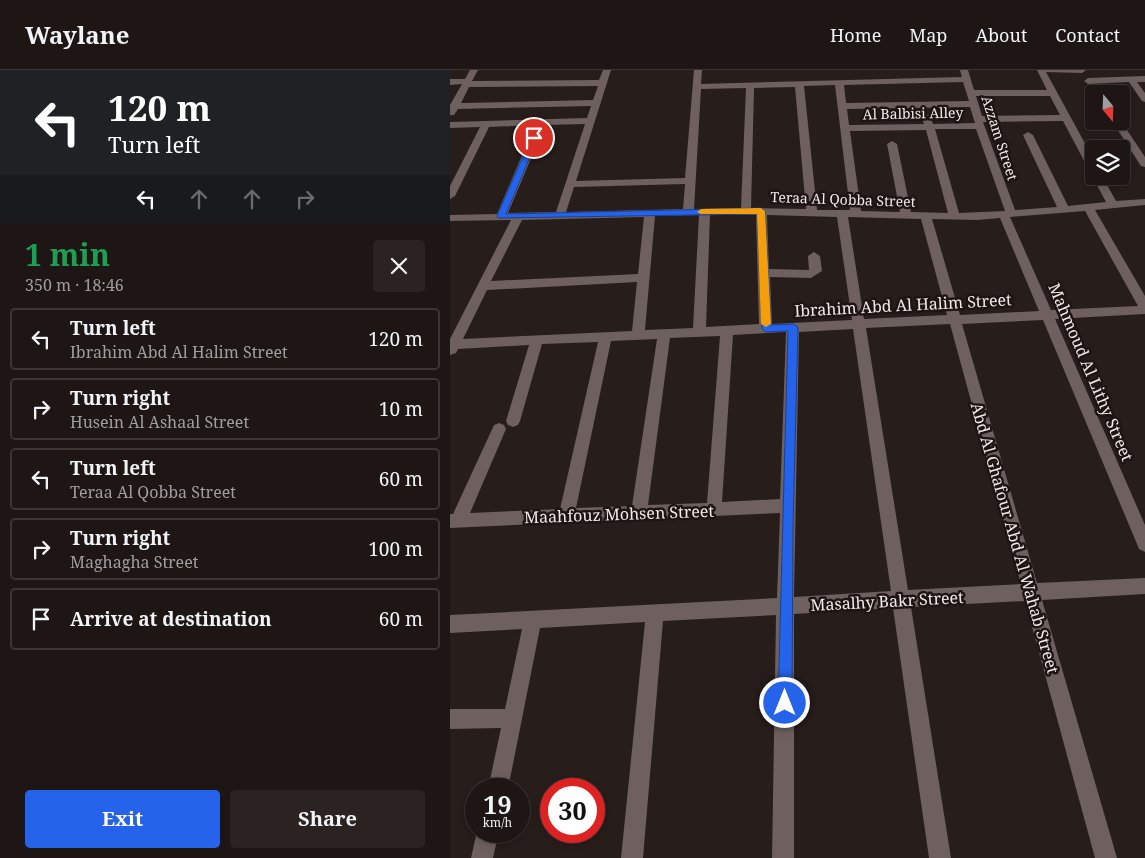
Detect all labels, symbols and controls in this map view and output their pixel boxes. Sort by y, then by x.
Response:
text: Waylane [25,18,129,51]
text: Home [830,23,881,47]
text: Map [909,23,947,47]
text: About [975,23,1027,47]
text: Contact [1055,23,1120,47]
text: 120 m [108,84,211,131]
north arrow [1085,85,1130,130]
map controls [1085,85,1130,185]
icon: left [25,90,90,155]
street label: Azzam Street [977,93,1023,183]
street label: Al Balbisi Alley [862,103,964,123]
pin [513,117,555,159]
icon: arrive [520,124,548,152]
text: Turn left [108,129,200,159]
button: layers [1085,140,1130,185]
icon: left [132,185,160,213]
icon: ahead [185,185,213,213]
icon: ahead [238,185,266,213]
icon: right [291,185,319,213]
street label: Teraa Al Qobba Street [770,187,916,211]
text: 1 min [25,234,110,275]
button: close [373,240,425,292]
text: 350 m · 18:46 [25,274,124,296]
street label: Mahmoud Al Lithy Street [1043,280,1139,465]
street label: Ibrahim Abd Al Halim Street [794,288,1013,322]
text: Turn left [70,315,156,341]
icon: left [27,325,55,353]
text: 120 m [368,326,423,352]
text: Ibrahim Abd Al Halim Street [70,341,288,363]
text: Turn right [70,385,170,411]
icon: right [27,395,55,423]
text: 10 m [379,396,423,422]
street label: Abd Al Ghafour Abd Al Wahab Street [966,400,1064,676]
text: Husein Al Ashaal Street [70,411,249,433]
text: Turn left [70,455,156,481]
icon: left [27,465,55,493]
text: 60 m [379,466,423,492]
text: Teraa Al Qobba Street [70,481,236,503]
street label: Maahfouz Mohsen Street [524,500,715,528]
text: Turn right [70,525,170,551]
icon: right [27,535,55,563]
text: 100 m [368,536,423,562]
text: Maghagha Street [70,551,198,573]
street label: Masalhy Bakr Street [810,586,965,616]
icon: arrive [27,605,55,633]
text: Arrive at destination [70,606,272,632]
text: 60 m [379,606,423,632]
position arrow [758,676,810,728]
speed limit sign: 30 [540,778,605,843]
text: 19 [483,787,512,821]
button: Exit [25,790,220,848]
button: Share [230,790,425,848]
text: km/h [483,814,512,831]

